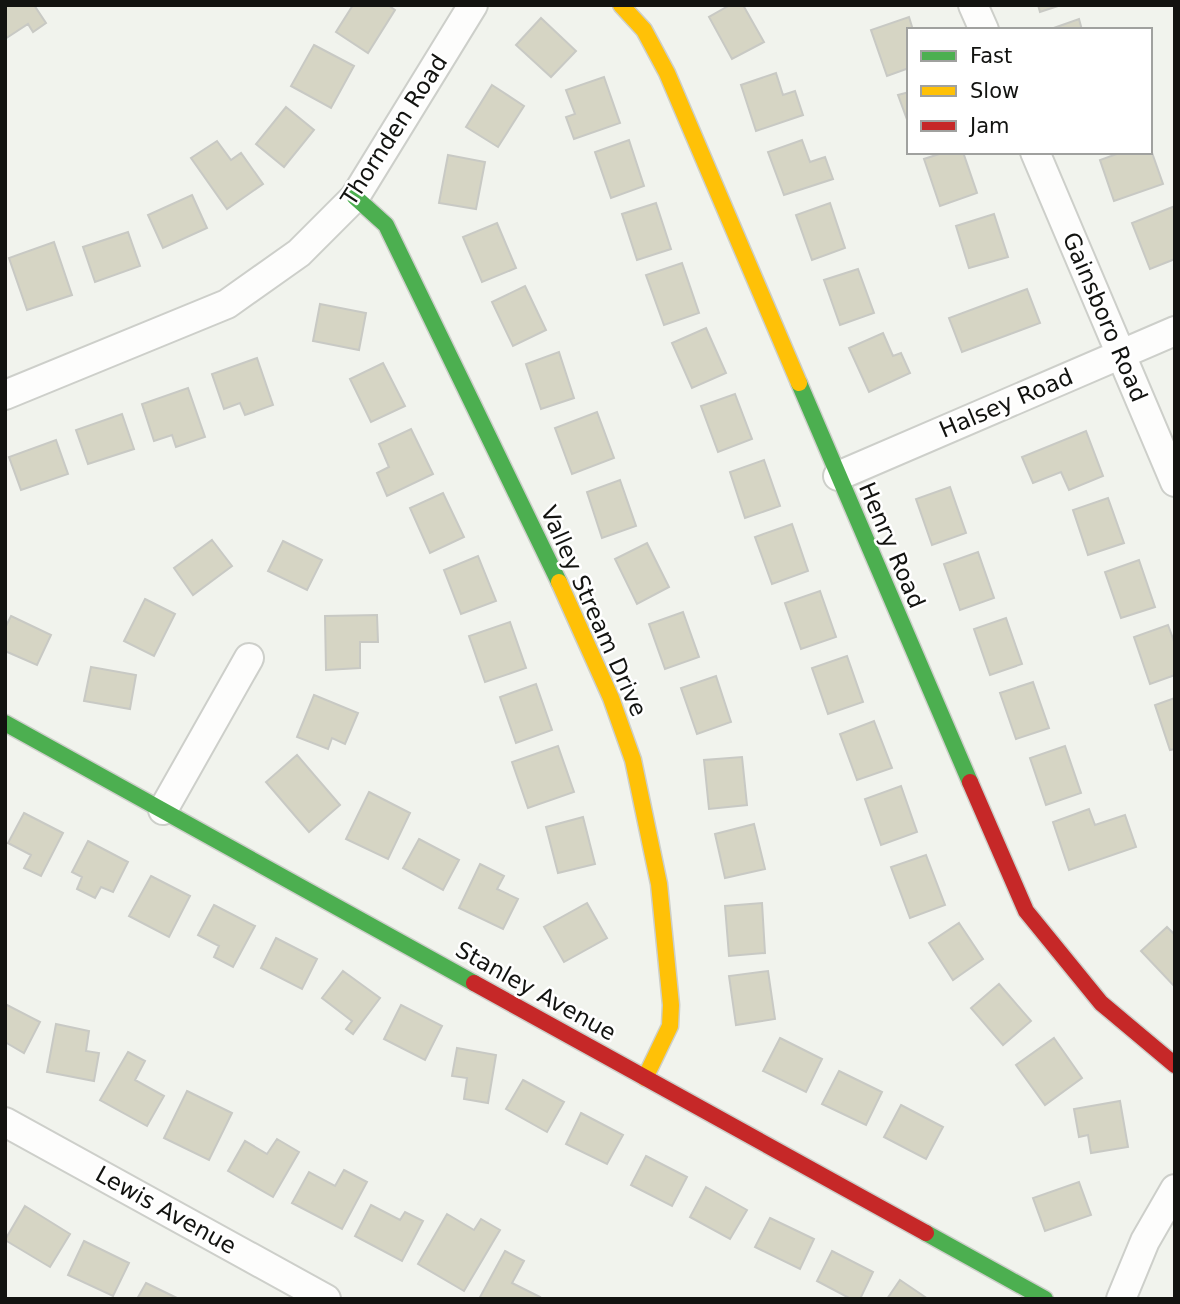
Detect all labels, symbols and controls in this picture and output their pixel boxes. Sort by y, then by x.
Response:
legend [907,28,1152,154]
text: Fast [970,44,1012,68]
street label: Thornden Road [335,50,452,211]
text: Slow [970,79,1019,103]
text: Jam [968,114,1010,138]
street label: Gainsboro Road [1058,228,1152,406]
street label: Halsey Road [935,363,1077,443]
street label: Henry Road [854,478,930,612]
street label: Valley Stream Drive [536,502,652,720]
street label: Stanley Avenue [451,936,621,1046]
street label: Lewis Avenue [91,1161,241,1259]

